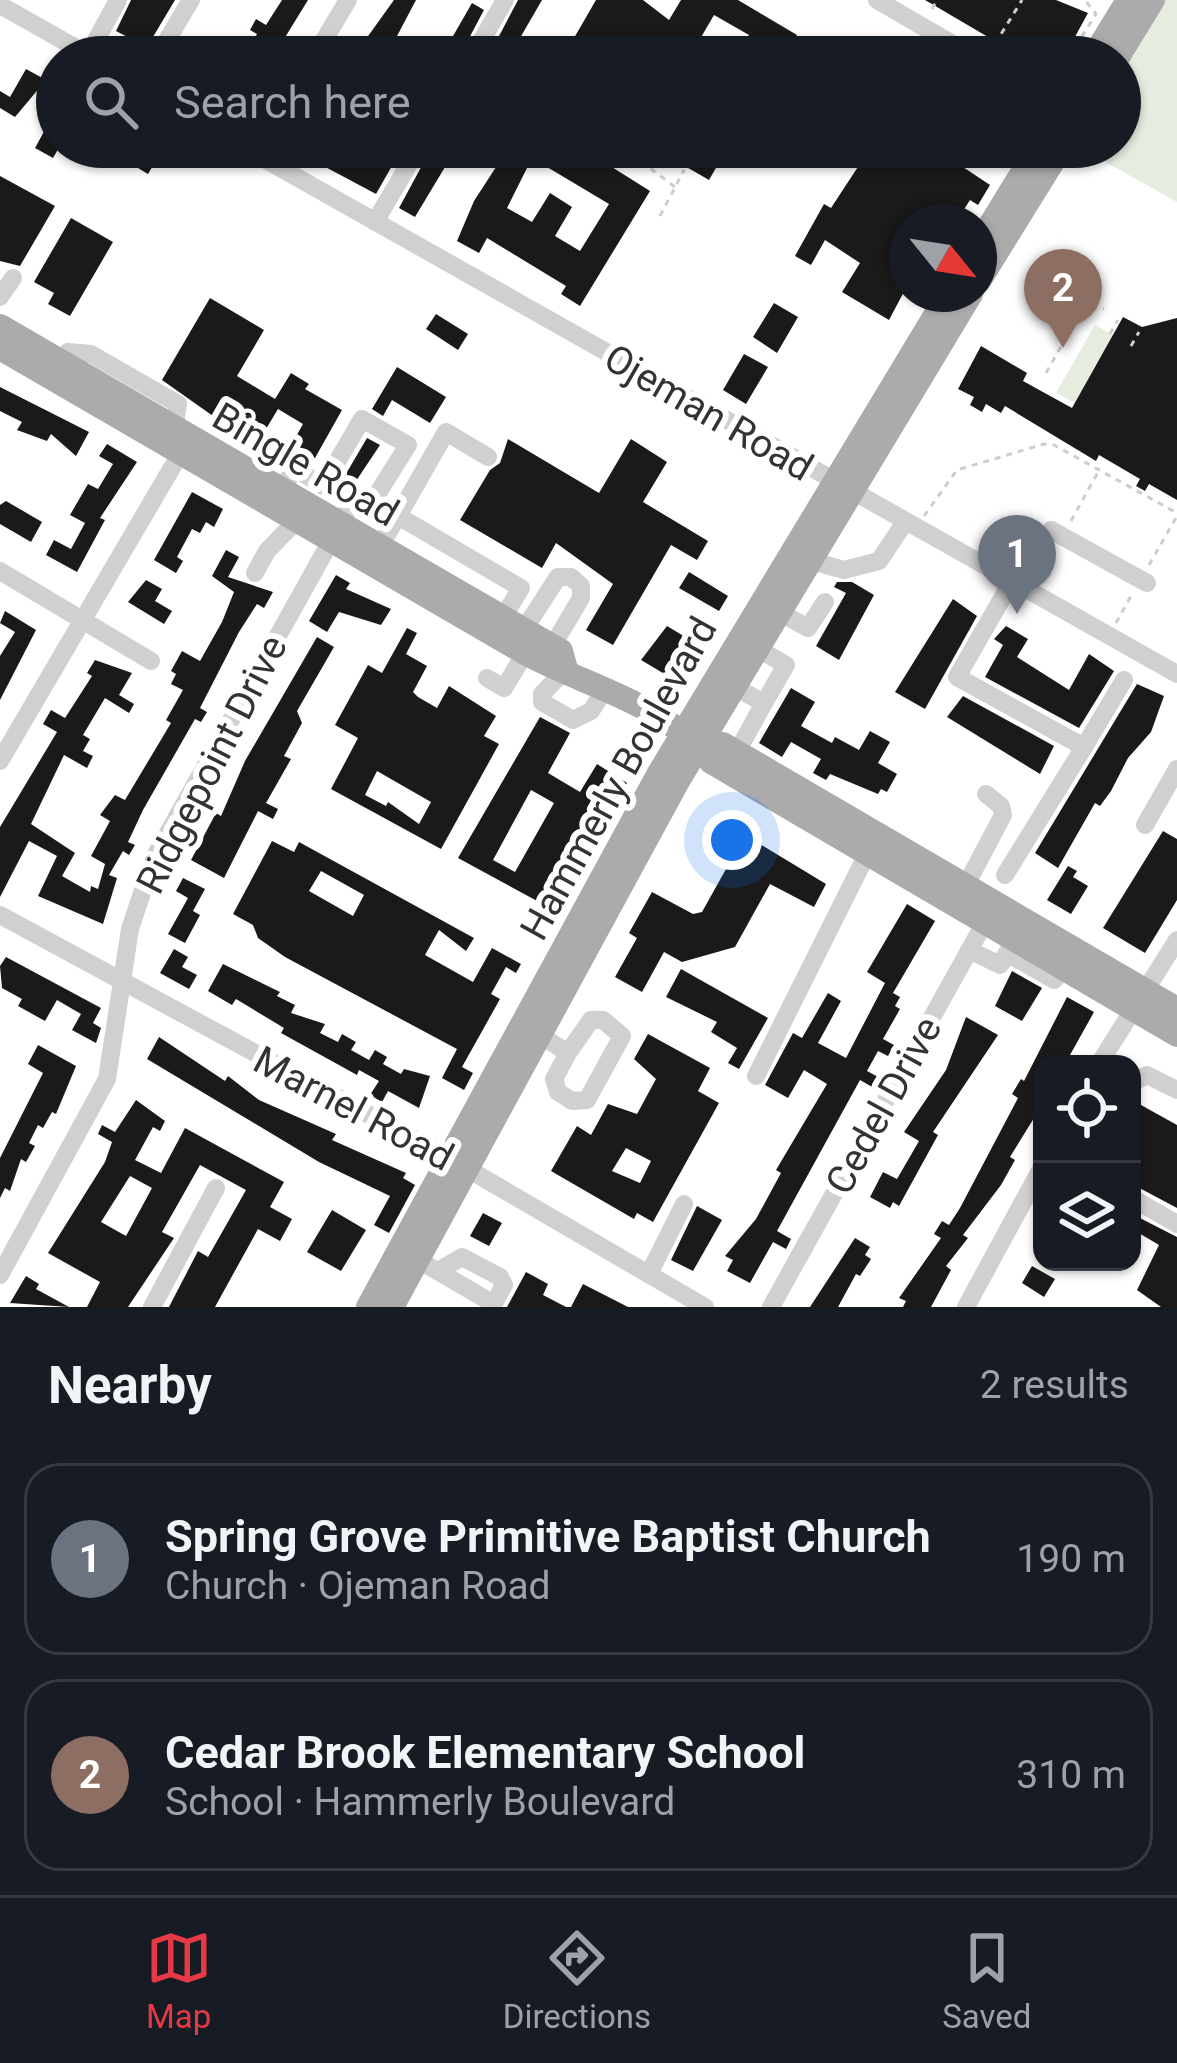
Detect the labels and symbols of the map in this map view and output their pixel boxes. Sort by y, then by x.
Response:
north arrow [889,204,997,312]
pin: 2 [1024,249,1102,348]
street label: Ojeman Road [596,335,821,491]
street label: Bingle Road [205,393,406,536]
pin: 1 [978,515,1056,614]
street label: Hammerly Boulevard [511,609,727,948]
street label: Ridgepoint Drive [127,628,297,901]
your location [702,810,762,870]
street label: Cedel Drive [816,1009,951,1202]
street label: Marnel Road [246,1037,461,1181]

